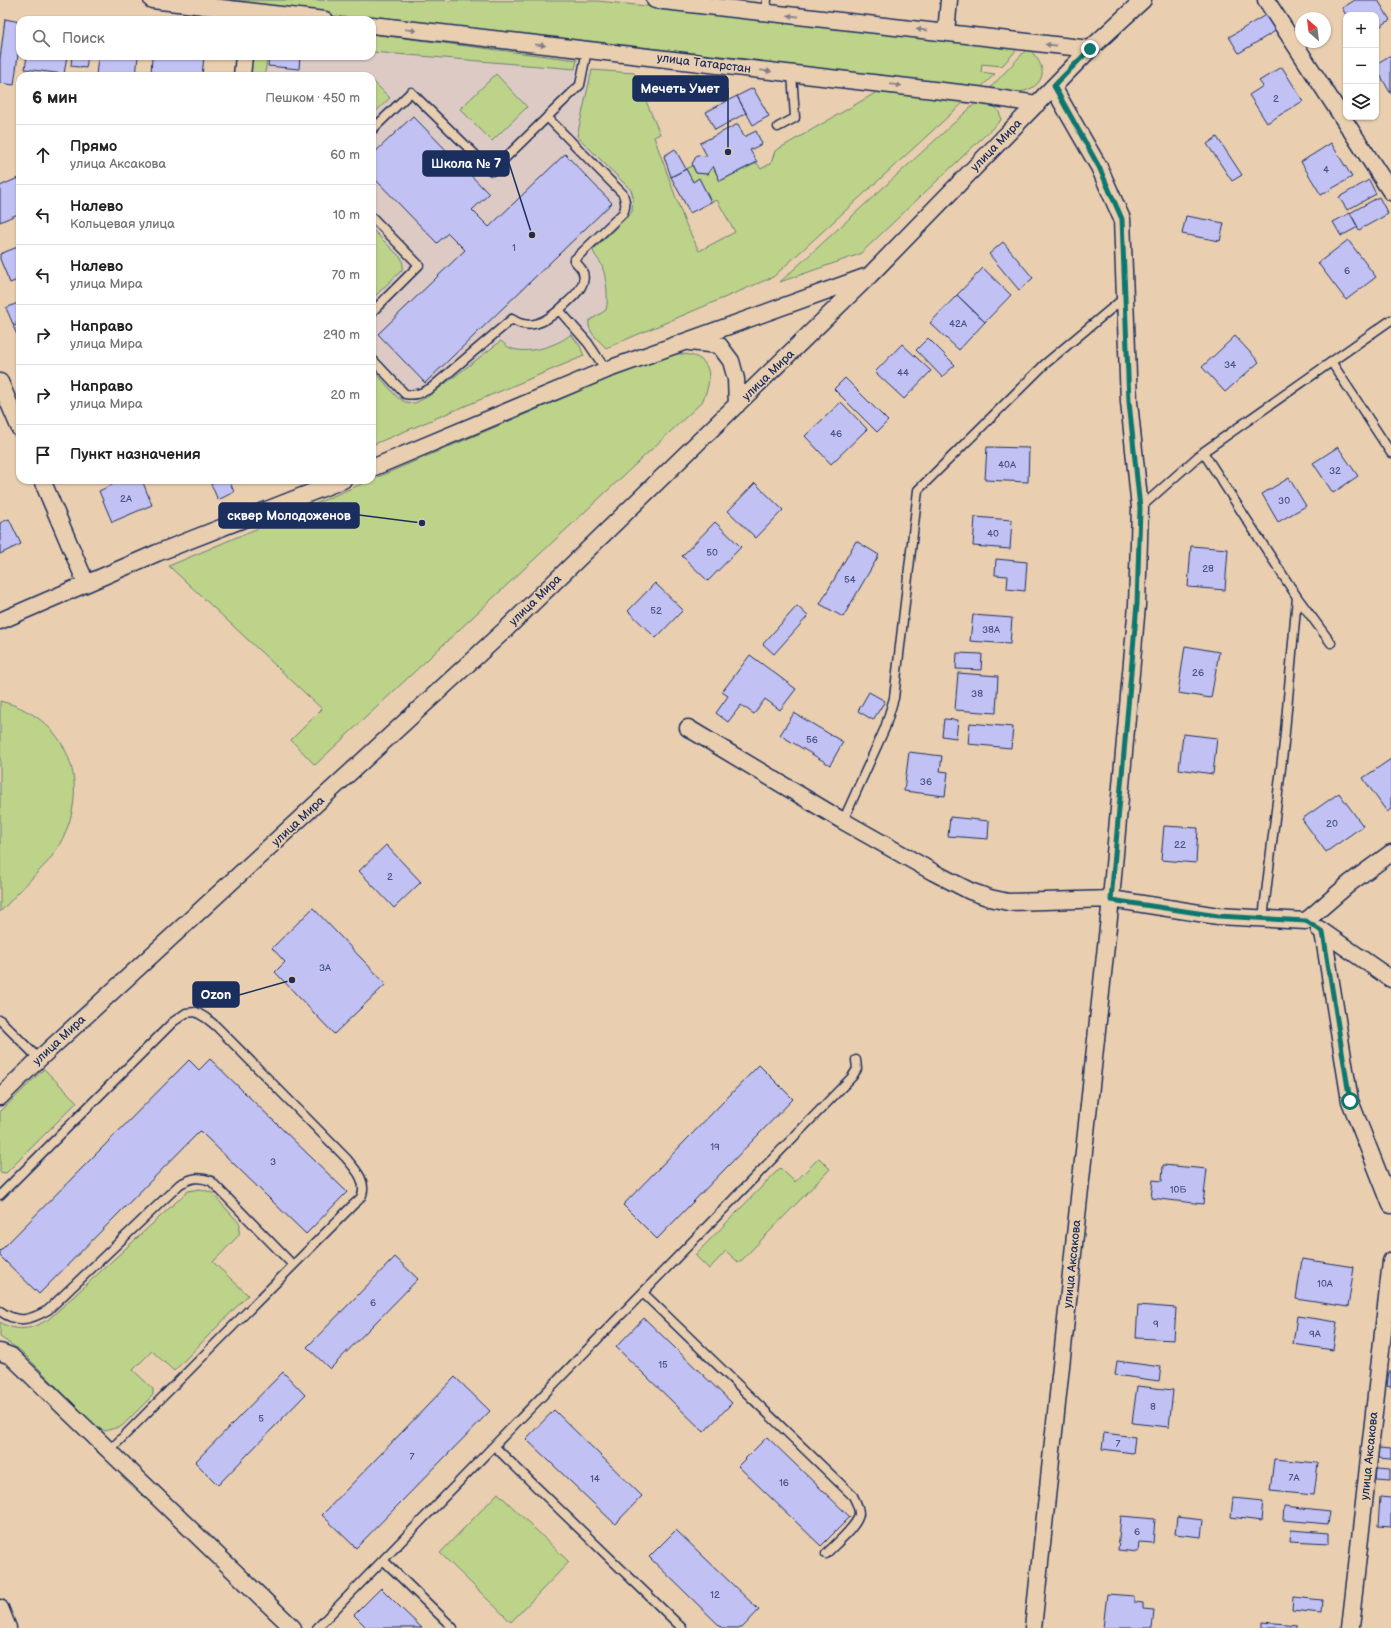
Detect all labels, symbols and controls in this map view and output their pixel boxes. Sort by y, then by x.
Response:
north arrow [1295,12,1331,48]
map controls [1343,12,1379,120]
button: + [1343,12,1379,48]
one-way arrow [787,13,799,19]
search box [16,16,376,60]
one-way arrow [916,26,928,33]
icon: search [30,27,52,49]
one-way arrow [405,27,417,33]
text: Поиск [62,29,105,48]
route end [1081,40,1099,58]
one-way arrow [534,41,546,48]
one-way arrow [1045,41,1057,48]
button: − [1343,48,1379,84]
street label: улица Татарстан [656,50,752,77]
one-way arrow [760,67,772,74]
callout: Мечеть Умет [633,76,728,101]
text: Мечеть Умет [640,81,720,97]
one-way arrow [890,82,902,88]
button: layers [1343,84,1379,120]
text: 6 мин [32,88,78,108]
text: Пешком · 450 m [265,90,360,106]
house number: 2 [1273,93,1279,105]
street label: улица Мира [968,116,1025,175]
text: Прямо [70,137,117,156]
icon: ahead [32,144,54,166]
text: 60 m [330,147,360,163]
callout: Школа № 7 [423,151,509,176]
text: улица Аксакова [70,156,166,172]
text: Школа № 7 [431,156,501,172]
house number: 4 [1323,164,1329,176]
text: Налево [70,197,123,216]
icon: left [32,204,54,226]
text: 10 m [333,207,360,223]
text: Кольцевая улица [70,216,175,232]
house number: 1 [512,242,516,254]
text: Налево [70,257,123,276]
icon: left [32,264,54,286]
house number: 6 [1344,265,1350,277]
text: 70 m [332,267,360,283]
text: улица Мира [70,276,143,292]
text: Направо [70,317,133,336]
house number: 42А [949,318,968,330]
icon: right [32,324,54,346]
text: 290 m [323,327,360,343]
text: улица Мира [70,336,143,352]
street label: улица Мира [739,347,798,404]
house number: 34 [1224,359,1236,371]
house number: 44 [897,367,909,379]
text: Направо [70,377,133,396]
icon: right [32,384,54,406]
text: 20 m [330,387,360,403]
text: улица Мира [70,396,143,412]
house number: 46 [830,428,842,440]
icon: arrive [32,444,54,466]
text: Пункт назначения [70,445,201,464]
house number: 40А [998,459,1017,471]
house number: 32 [1329,465,1341,477]
house number: 2А [120,493,133,505]
house number: 30 [1278,495,1290,507]
callout: сквер Молодоженов [219,503,359,528]
text: сквер Молодоженов [227,508,351,524]
house number: 40 [987,528,999,540]
house number: 50 [706,547,718,559]
house number: 28 [1202,563,1214,575]
street label: улица Мира [506,572,565,629]
house number: 54 [844,574,856,586]
house number: 52 [650,605,662,617]
house number: 38А [982,624,1001,636]
house number: 26 [1192,667,1204,679]
house number: 38 [971,688,983,700]
house number: 56 [806,734,818,746]
house number: 36 [920,776,932,788]
street label: улица Мира [269,793,328,850]
house number: 20 [1326,818,1338,830]
house number: 22 [1174,839,1186,851]
house number: 2 [387,871,393,883]
house number: 3А [319,962,332,974]
callout: Ozon [193,982,239,1007]
text: Ozon [201,987,231,1003]
street label: улица Мира [30,1012,89,1069]
route start [1341,1092,1359,1110]
house number: 19 [710,1141,720,1153]
house number: 3 [270,1156,276,1168]
house number: 10Б [1170,1184,1186,1196]
street label: улица Аксакова [1060,1219,1085,1309]
house number: 10А [1317,1278,1334,1290]
house number: 6 [370,1297,376,1309]
house number: 9 [1153,1318,1159,1330]
house number: 9А [1309,1328,1322,1340]
house number: 15 [658,1359,668,1371]
house number: 8 [1150,1401,1156,1413]
street label: улица Аксакова [1357,1411,1382,1501]
house number: 5 [258,1413,264,1425]
house number: 7 [1116,1438,1121,1450]
house number: 7 [410,1451,415,1463]
house number: 7А [1289,1472,1300,1484]
house number: 14 [590,1473,600,1485]
house number: 16 [779,1477,789,1489]
house number: 6 [1134,1526,1140,1538]
house number: 12 [710,1589,720,1601]

